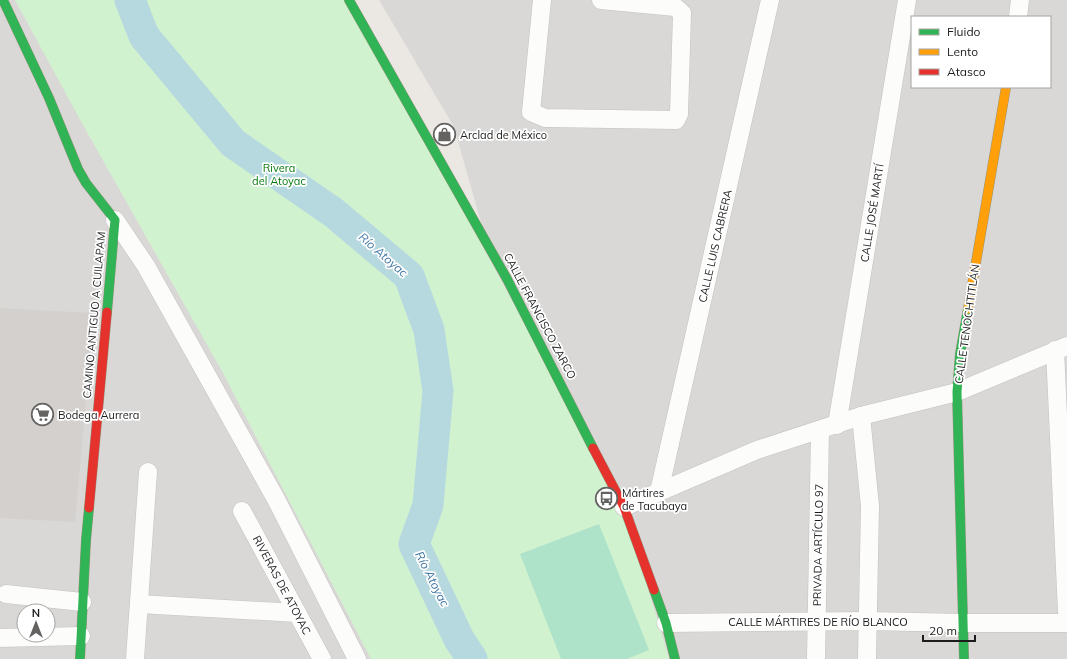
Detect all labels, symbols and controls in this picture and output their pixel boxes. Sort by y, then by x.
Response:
legend [911,16,1051,88]
text: Fluido [947,24,981,39]
text: Lento [947,44,978,59]
text: Atasco [947,64,986,79]
shop icon: Arclad de México [432,122,458,148]
place label: Arclad de México [460,128,547,142]
park label: Rivera del Atoyac [252,161,306,188]
street label: CALLE JOSÉ MARTÍ [857,162,887,263]
street label: CALLE LUIS CABRERA [695,188,735,304]
water label: Río Atoyac [356,229,411,280]
street label: CAMINO ANTIGUO A CUILAPAM [80,231,108,399]
street label: CALLE FRANCISCO ZARCO [501,251,579,381]
street label: CALLE TENOCHTITLÁN [952,263,982,385]
supermarket icon: Bodega Aurrera [30,402,56,428]
place label: Bodega Aurrera [58,408,139,422]
street label: PRIVADA ARTÍCULO 97 [810,484,826,606]
bus stop icon: Mártires de Tacubaya [593,486,619,512]
place label: Mártires de Tacubaya [622,486,687,513]
street label: RIVERAS DE ATOYAC [250,533,314,637]
water label: Río Atoyac [412,549,453,609]
north arrow [16,603,56,643]
text: N [32,606,40,620]
street label: CALLE MÁRTIRES DE RÍO BLANCO [728,615,908,629]
scale bar [923,617,975,643]
text: 20 m [929,623,957,638]

